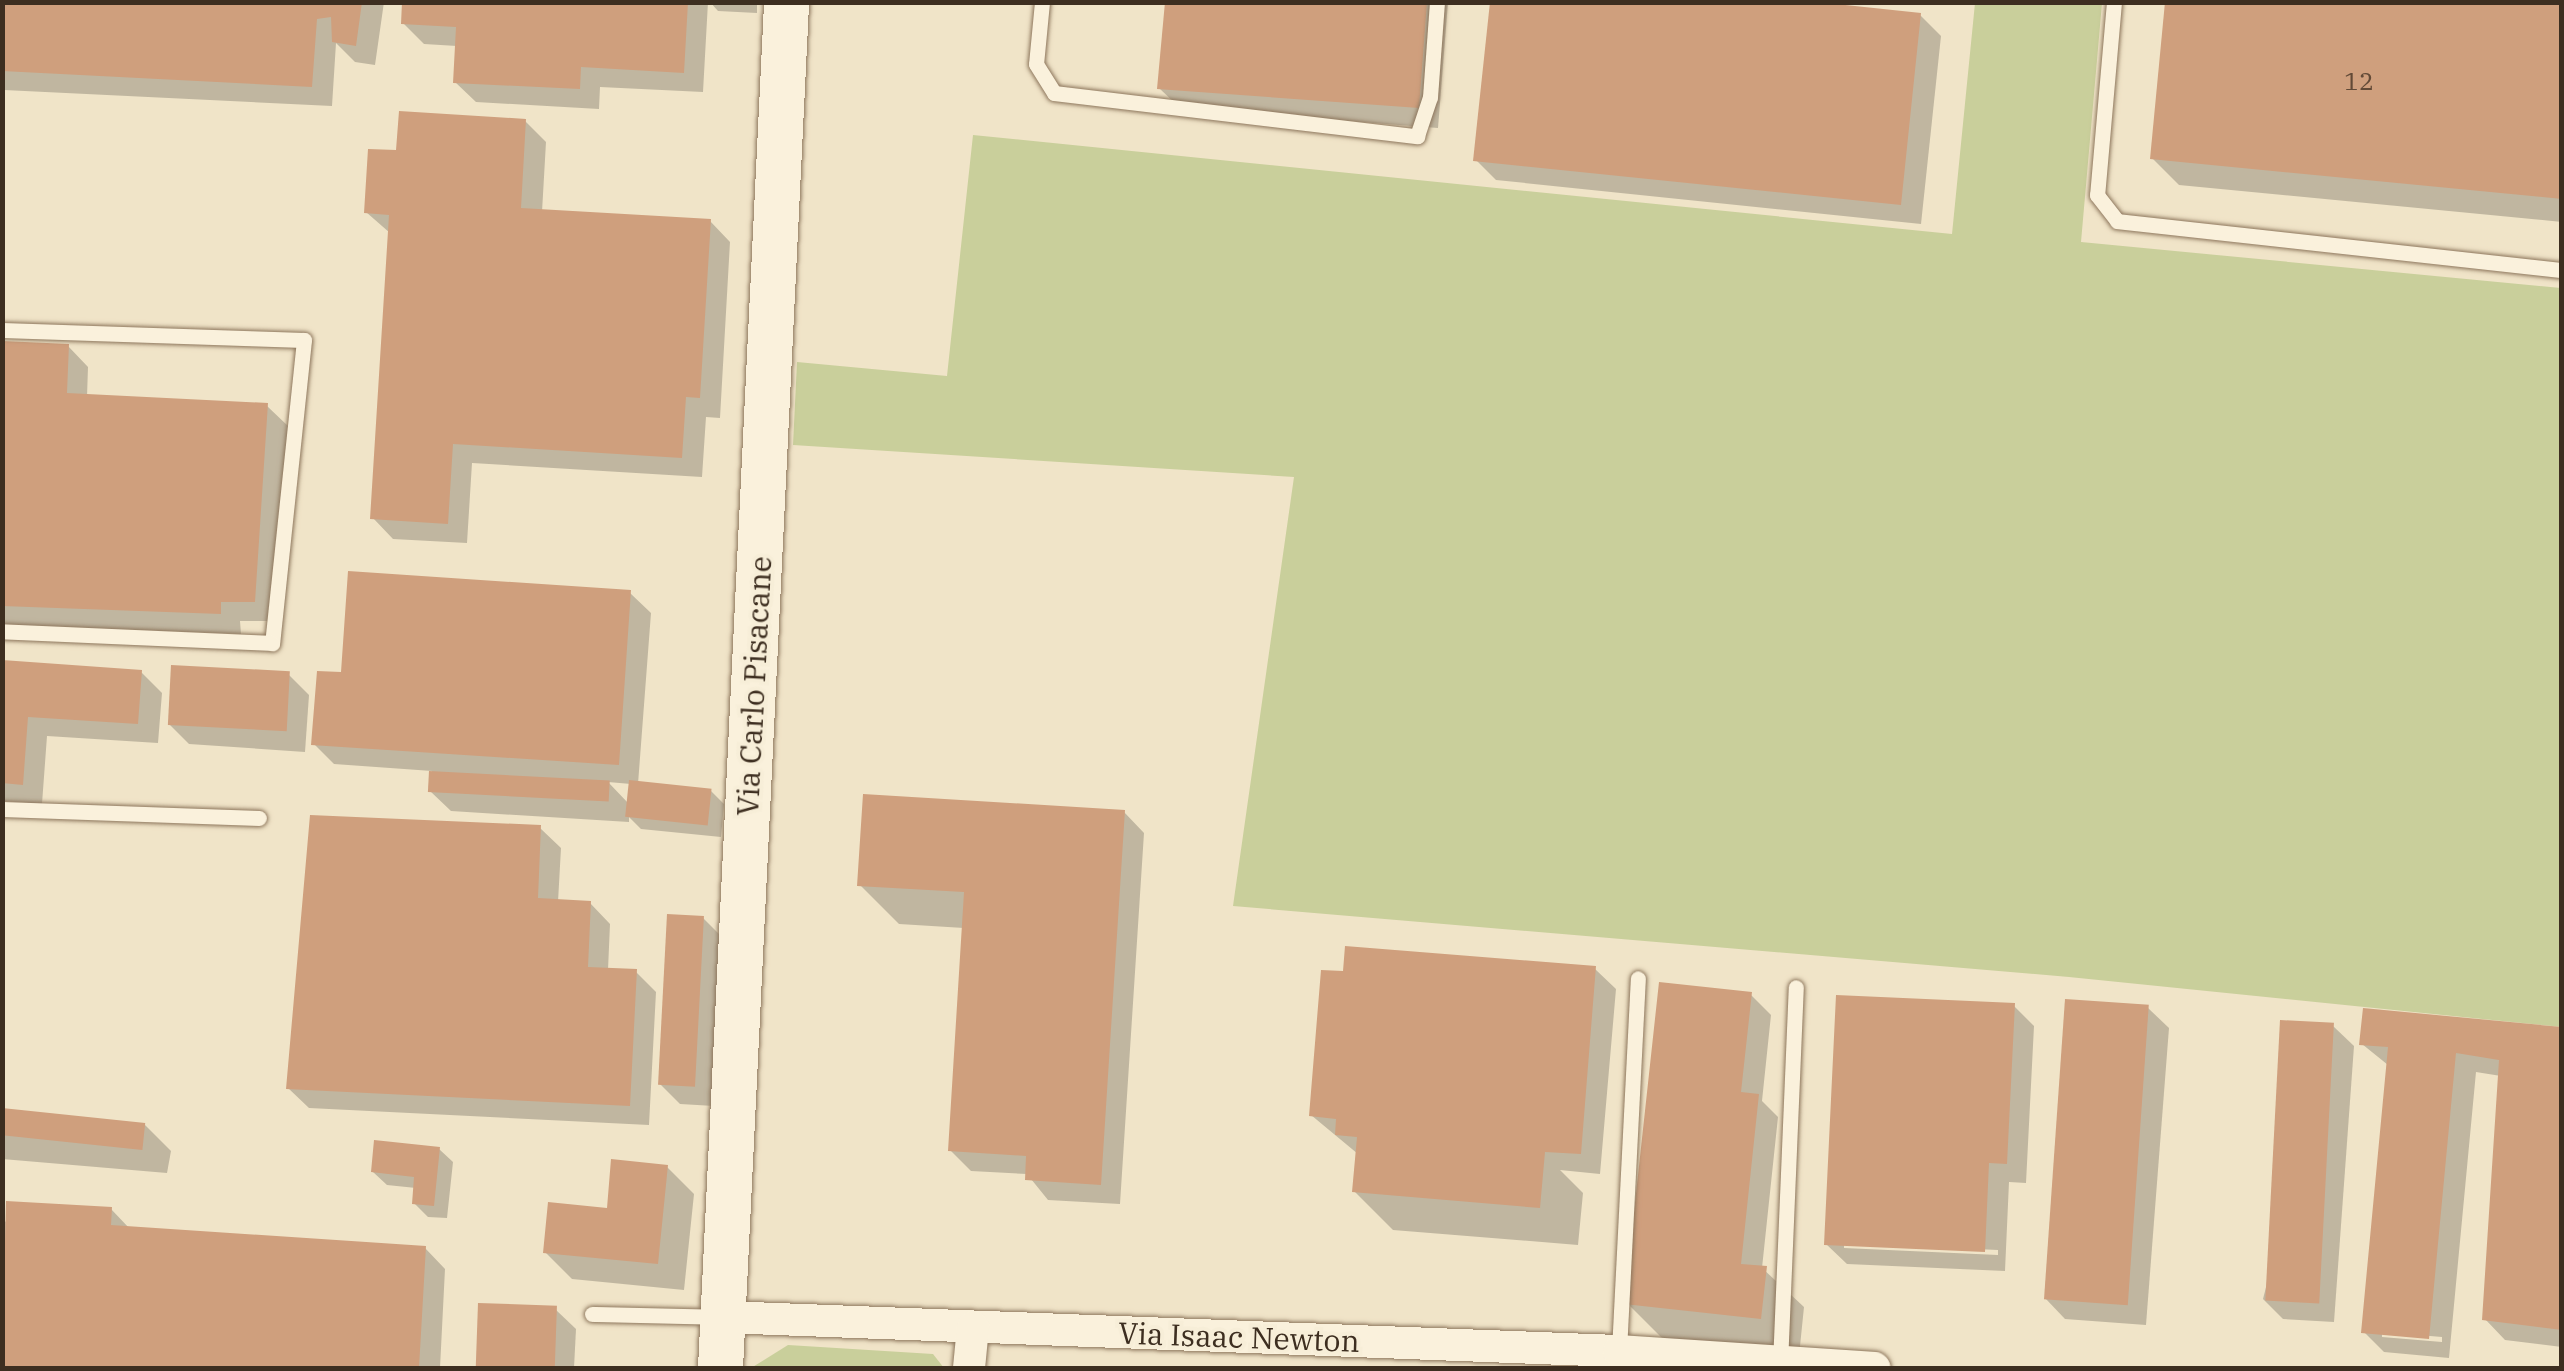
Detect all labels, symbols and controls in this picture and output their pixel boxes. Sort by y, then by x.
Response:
house number: 12 [2344,66,2374,96]
street label: Via Carlo Pisacane [729,555,779,817]
street label: Via Isaac Newton [1118,1315,1360,1359]

